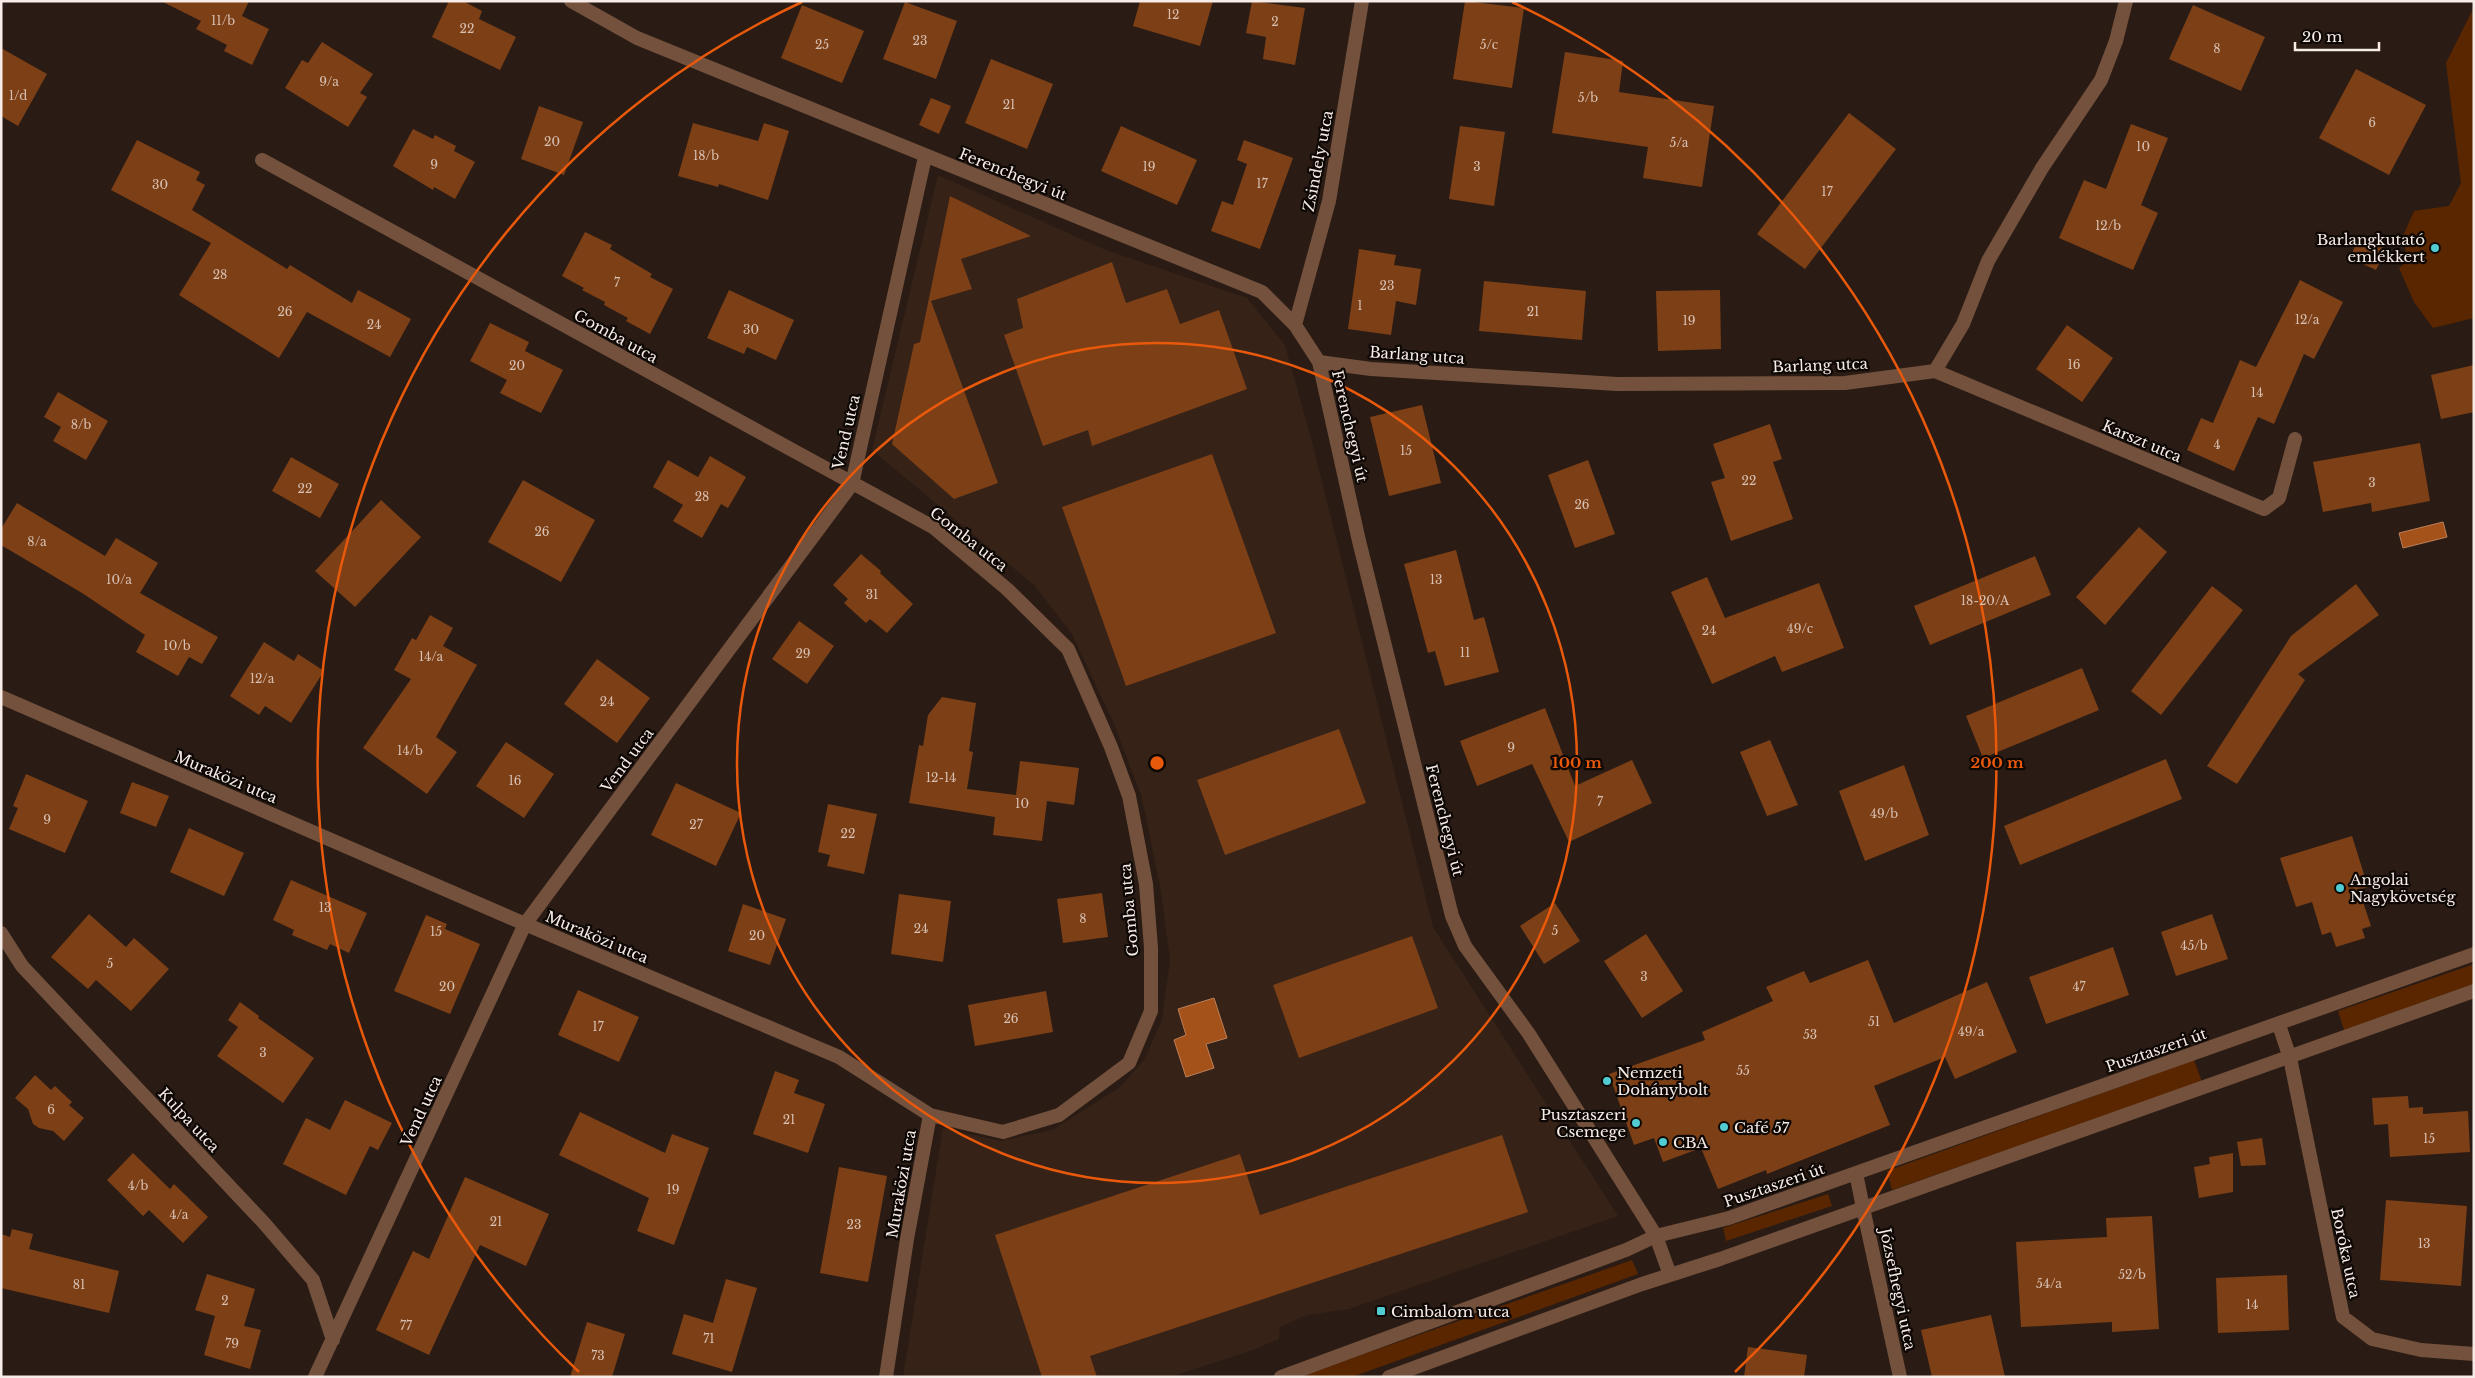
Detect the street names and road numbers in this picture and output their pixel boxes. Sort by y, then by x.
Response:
street label: Zsindely utca [1299,108,1337,213]
street label: Ferenchegyi út [956,144,1070,204]
street label: Gomba utca [571,305,662,367]
street label: Barlang utca [1369,342,1466,368]
street label: Barlang utca [1772,354,1869,376]
street label: Ferenchegyi út [1328,368,1372,484]
street label: Vend utca [828,392,864,472]
street label: Karszt utca [2099,416,2185,466]
street label: Gomba utca [926,503,1012,576]
street label: Vend utca [596,723,658,797]
street label: Muraközi utca [172,747,281,807]
street label: Ferenchegyi út [1422,762,1468,878]
street label: Gomba utca [1115,862,1143,957]
street label: Muraközi utca [543,907,652,967]
street label: Pusztaszeri út [2103,1024,2209,1076]
street label: Vend utca [396,1072,446,1150]
street label: Kulpa utca [154,1084,224,1157]
street label: Muraközi utca [882,1128,920,1240]
street label: Pusztaszeri út [1721,1159,1827,1211]
street label: Boróka utca [2327,1206,2365,1301]
street label: Józsefhegyi utca [1875,1224,1920,1352]

